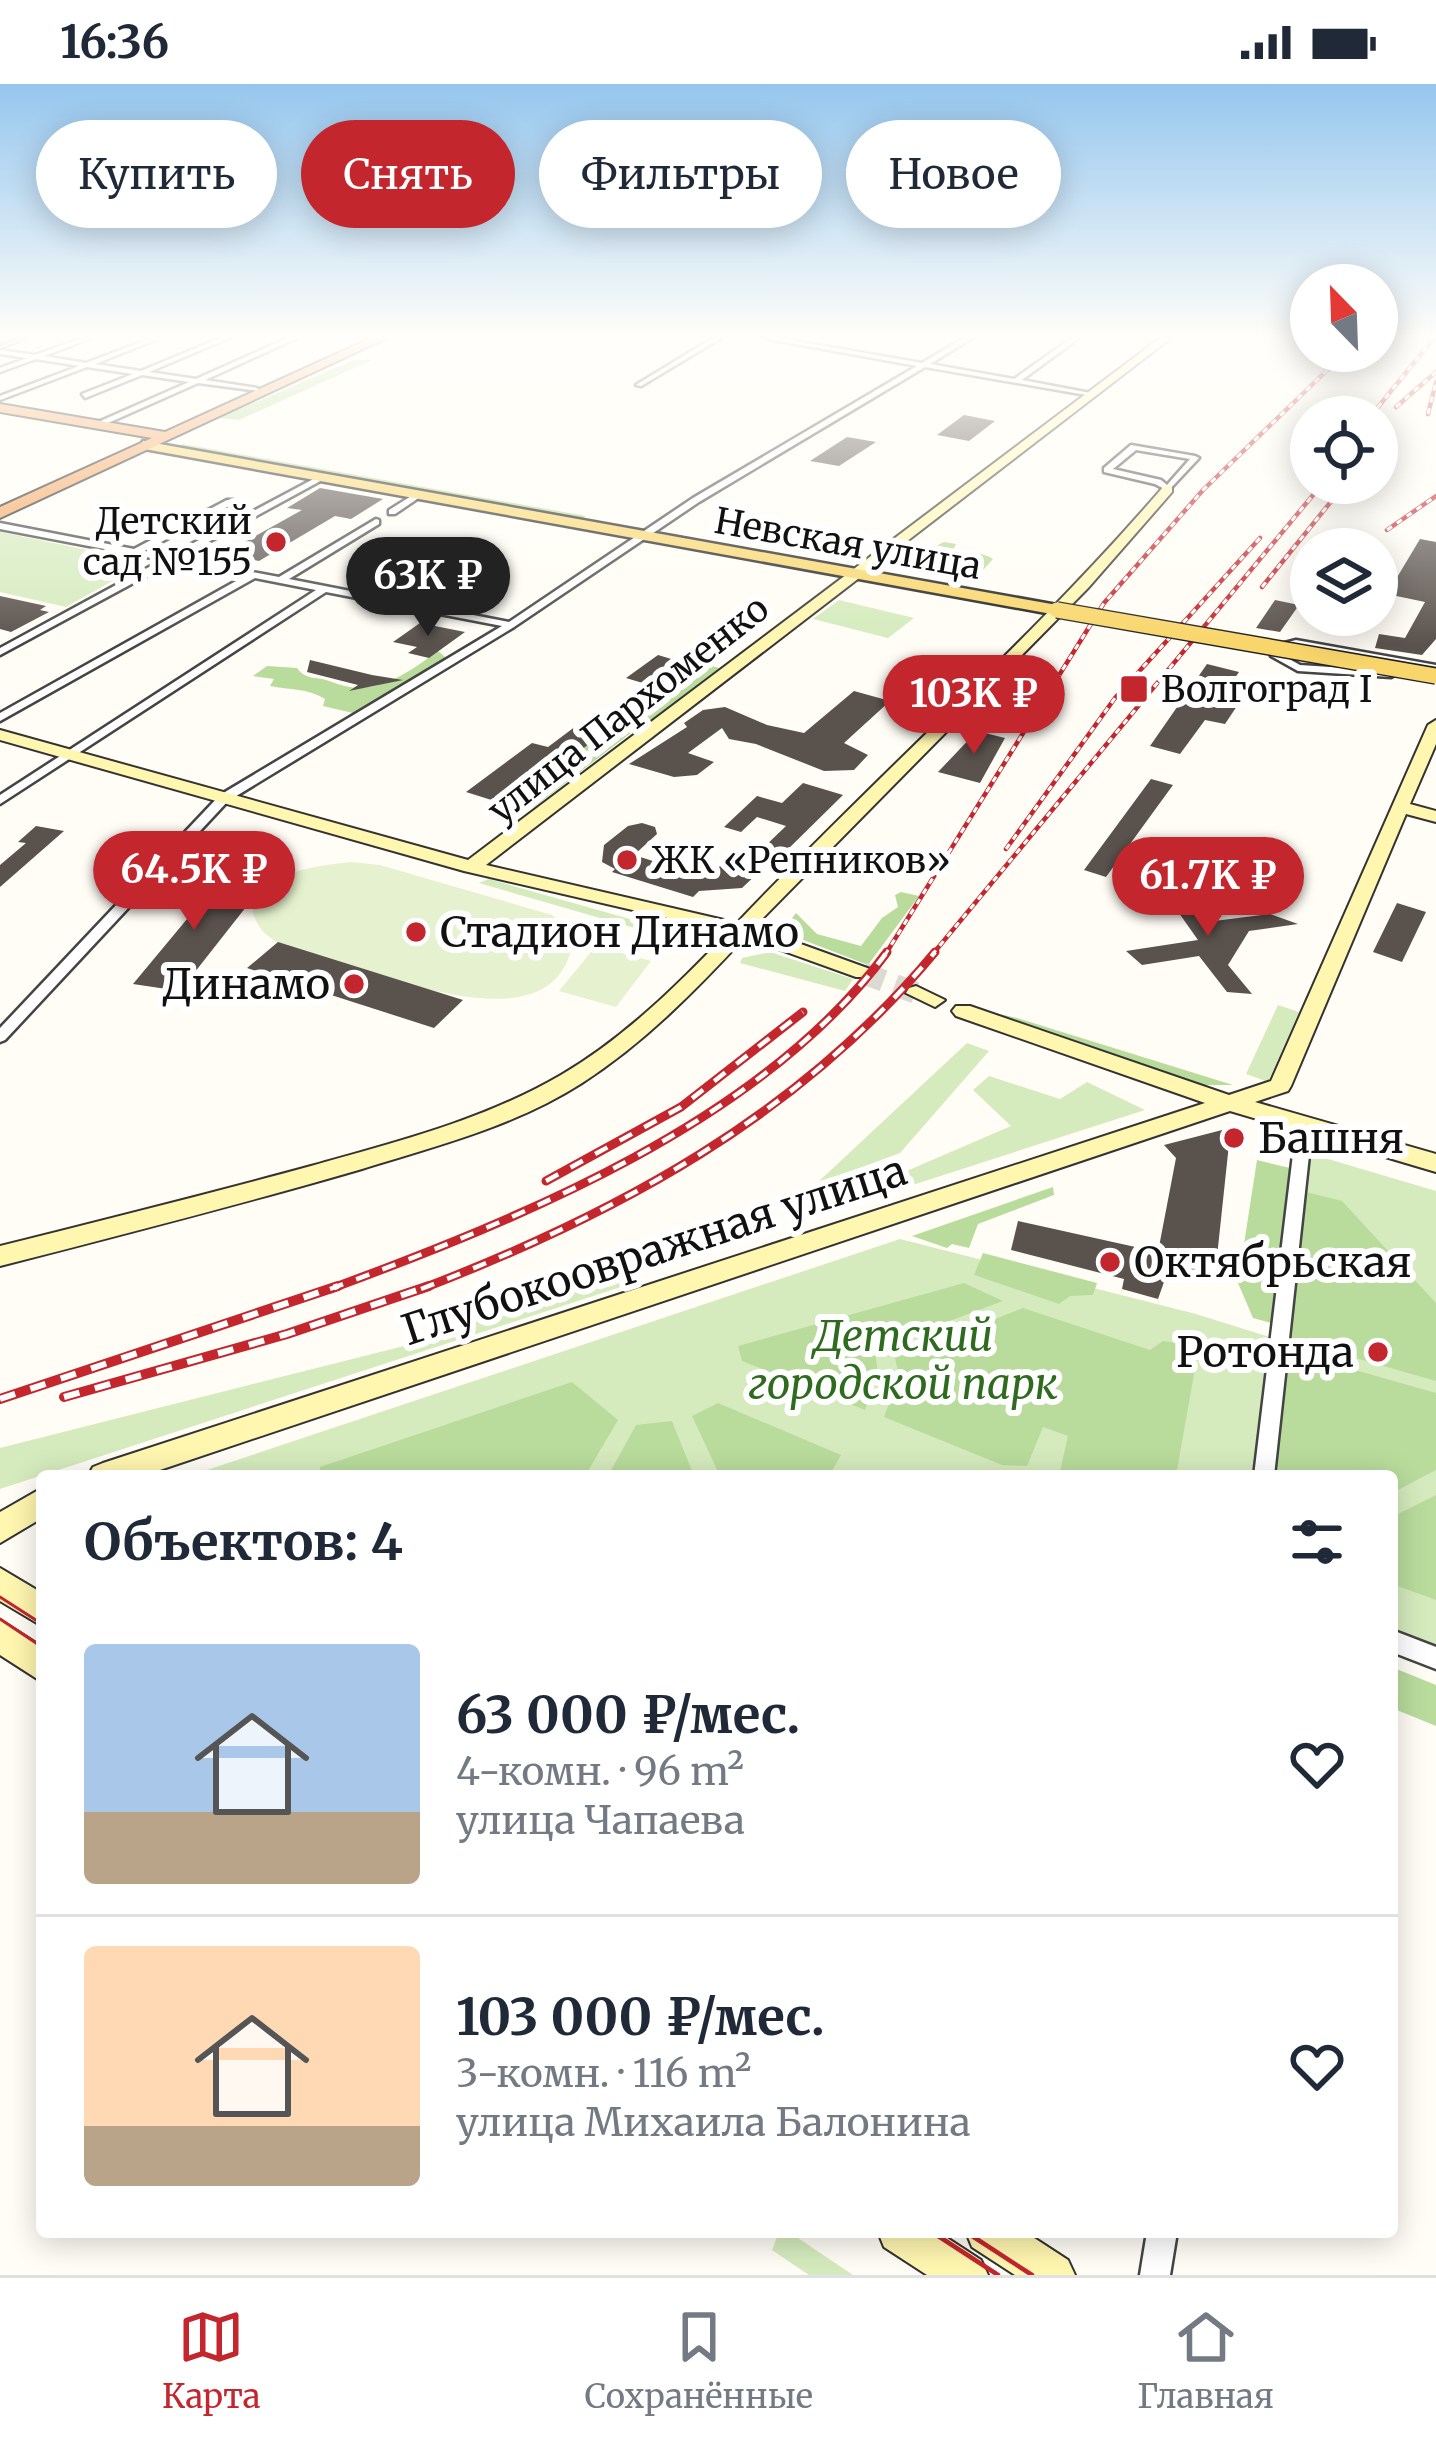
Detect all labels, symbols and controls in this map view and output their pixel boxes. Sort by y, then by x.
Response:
text: 16:36 [60,14,169,70]
chip: Купить [36,120,277,228]
chip: Снять [301,120,515,228]
chip: Фильтры [539,120,822,228]
chip: Новое [846,120,1061,228]
north arrow [1290,264,1398,372]
map controls [1290,264,1398,636]
button: locate [1290,396,1398,504]
street label: Невская улица [711,498,985,589]
place label: Детский сад №155 [83,499,252,585]
button: layers [1290,528,1398,636]
marker: Детский сад №155 [263,529,289,555]
pin: 63K ₽ [344,537,512,639]
text: 63K ₽ [373,551,483,600]
street label: улица Пархоменко [479,586,778,833]
pin: 103K ₽ [876,655,1072,757]
place label: Волгоград I [1161,667,1372,712]
text: 103K ₽ [910,669,1038,718]
marker: Волгоград I [1118,673,1150,705]
pin: 64.5K ₽ [83,831,305,933]
pin: 61.7K ₽ [1097,837,1319,939]
place label: ЖК «Репников» [651,838,951,883]
text: 64.5K ₽ [120,845,268,894]
marker: ЖК «Репников» [614,847,640,873]
text: 61.7K ₽ [1139,851,1277,900]
place label: Стадион Динамо [440,906,799,958]
marker: Стадион Динамо [403,919,429,945]
place label: Динамо [162,958,330,1010]
marker: Динамо [341,971,367,997]
place label: Башня [1258,1112,1404,1164]
marker: Башня [1221,1125,1247,1151]
street label: Глубокоовражная улица [395,1144,913,1356]
place label: Октябрьская [1134,1236,1412,1288]
marker: Октябрьская [1097,1249,1123,1275]
park label: Детский городской парк [748,1310,1058,1410]
place label: Ротонда [1176,1326,1354,1378]
marker: Ротонда [1365,1339,1391,1365]
icon: filters [1284,1509,1350,1575]
text: Объектов: 4 [84,1510,403,1574]
text: 63 000 ₽/мес. [456,1683,800,1747]
icon: home [180,1692,324,1836]
icon: heart [1284,1731,1350,1797]
text: 4-комн. · 96 m² [456,1747,744,1796]
text: улица Чапаева [456,1796,745,1845]
text: 103 000 ₽/мес. [456,1985,825,2049]
icon: home [180,1994,324,2138]
icon: heart [1284,2033,1350,2099]
text: 3-комн. · 116 m² [456,2049,751,2098]
text: улица Михаила Балонина [456,2098,971,2147]
tab: Карта [162,2304,260,2417]
tab: Сохранённые [585,2304,813,2417]
tab: Главная [1137,2304,1274,2417]

